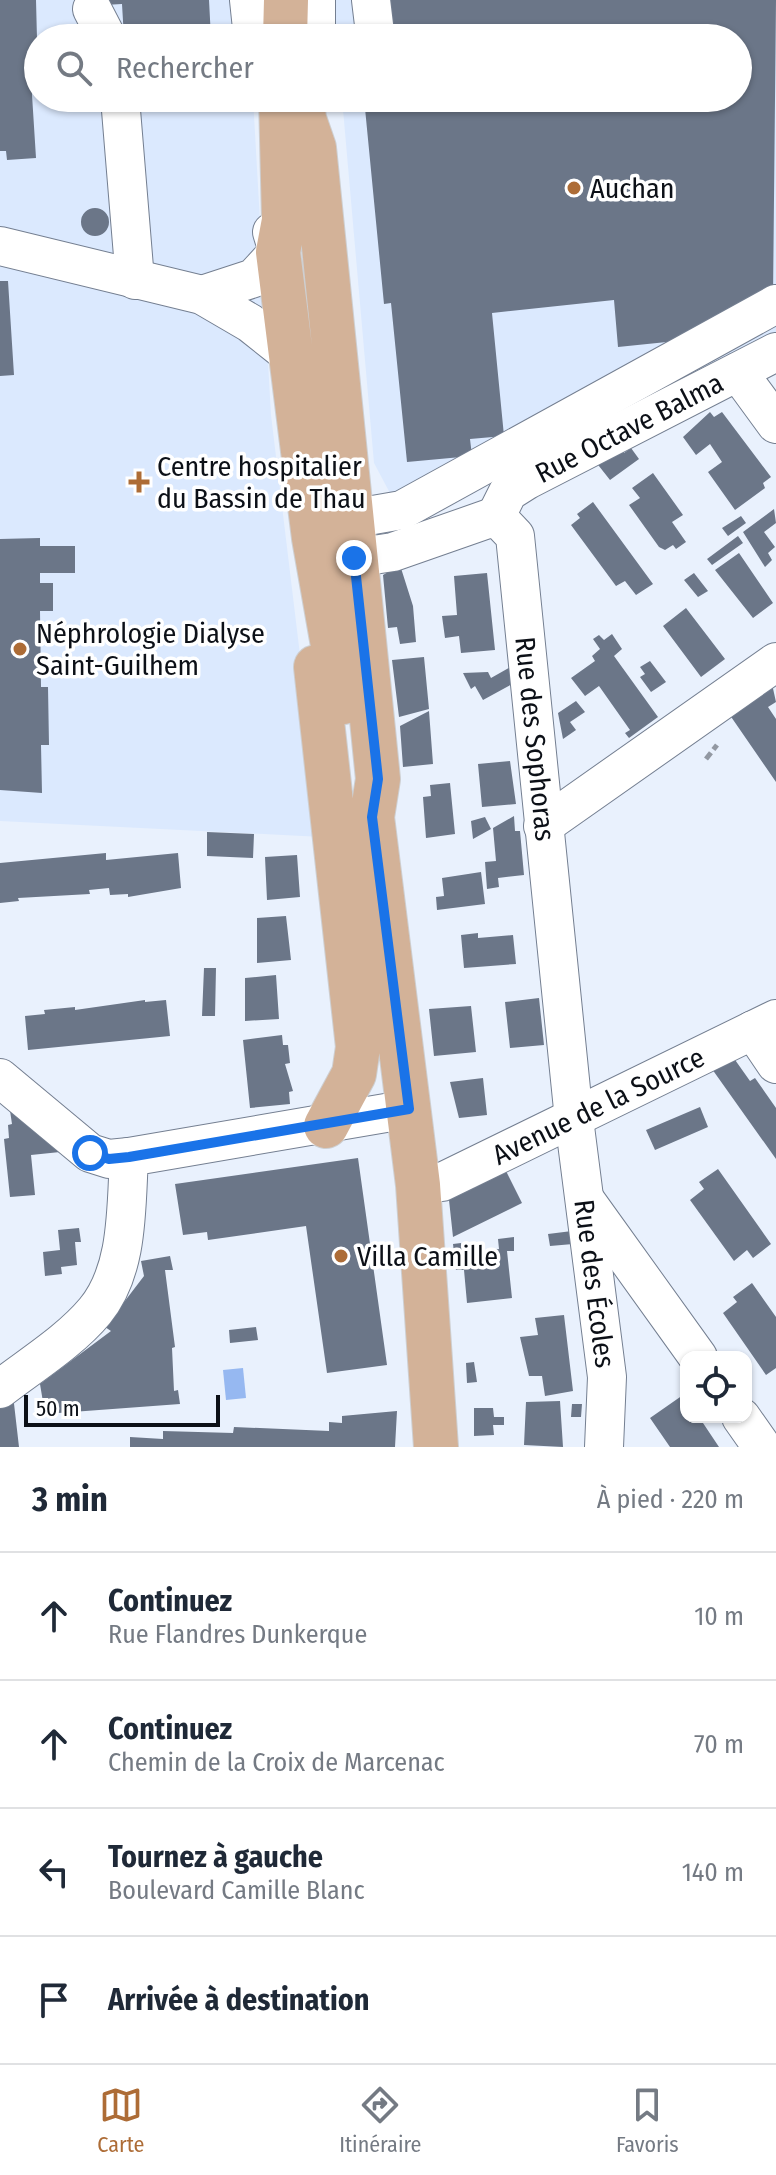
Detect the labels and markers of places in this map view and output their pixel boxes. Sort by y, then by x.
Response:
place label: Auchan [590,172,675,205]
marker: Auchan [565,179,583,197]
place label: Centre hospitalier du Bassin de Thau [157,450,366,515]
marker: Centre hospitalier du Bassin de Thau [128,471,150,493]
place label: Néphrologie Dialyse Saint-Guilhem [36,617,265,682]
marker: Néphrologie Dialyse Saint-Guilhem [11,640,29,658]
place label: Villa Camille [357,1240,498,1273]
marker: Villa Camille [332,1247,350,1265]

